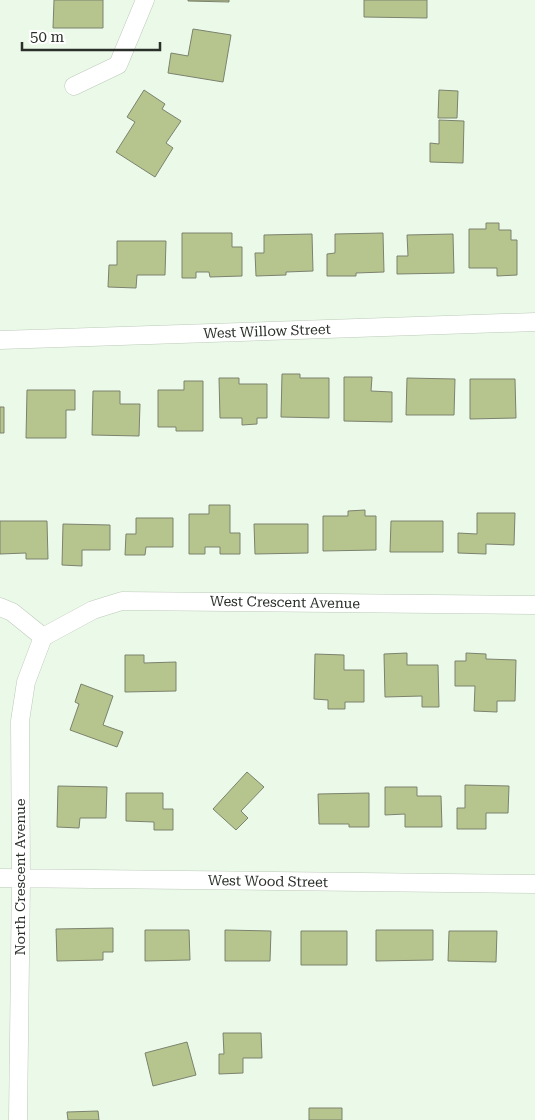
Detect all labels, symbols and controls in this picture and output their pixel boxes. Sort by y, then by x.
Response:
scale bar [22,20,160,52]
text: 50 m [30,28,65,46]
street label: West Willow Street [203,321,331,341]
street label: West Crescent Avenue [210,593,361,611]
street label: North Crescent Avenue [12,798,28,955]
street label: West Wood Street [208,872,328,890]

